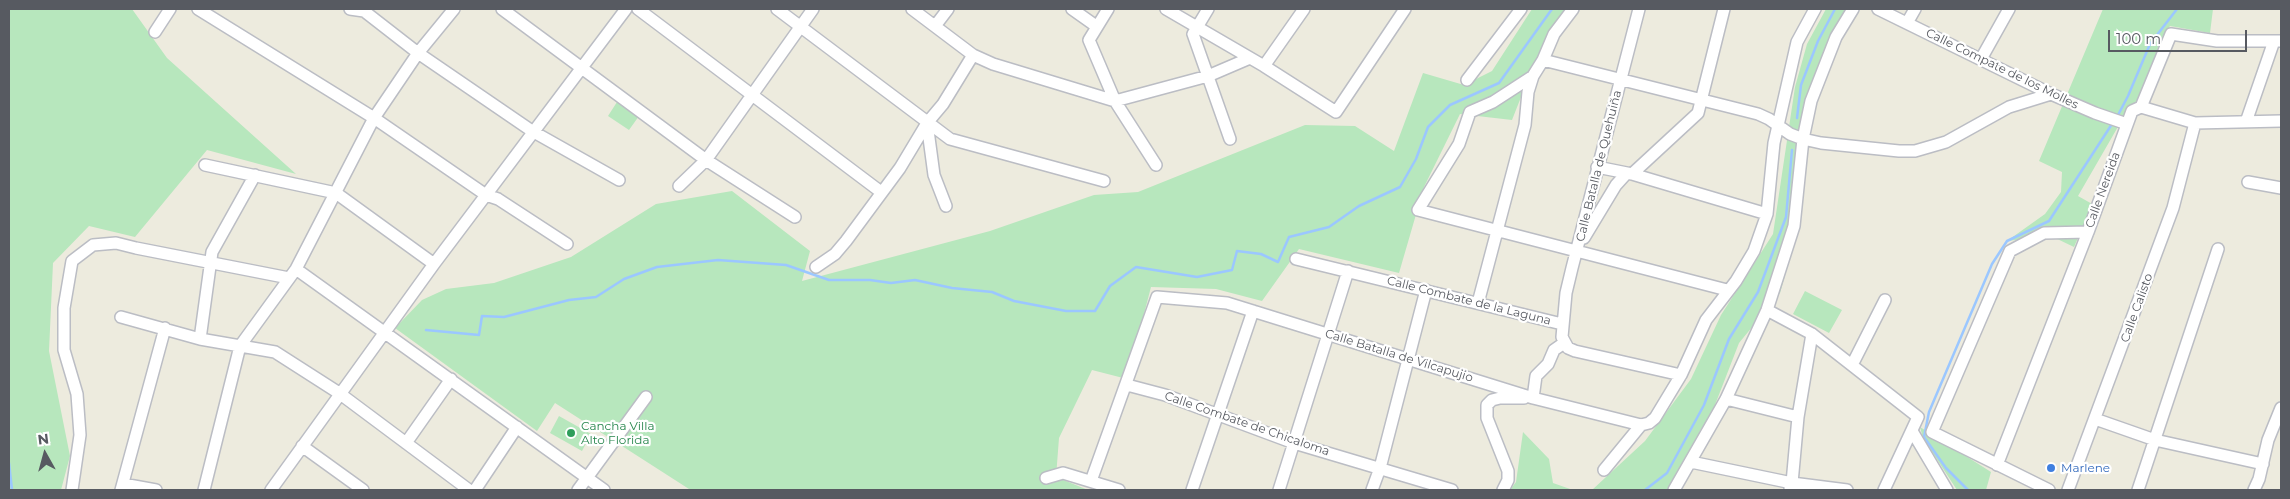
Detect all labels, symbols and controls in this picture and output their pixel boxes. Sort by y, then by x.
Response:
scale bar [2110,20,2249,52]
street label: Calle Compate de los Molles [1923,26,2081,112]
text: 100 m [2116,29,2161,48]
street label: Calle Batalla de Quehuiña [1573,89,1625,243]
street label: Calle Nereida [2083,150,2123,230]
street label: Calle Calisto [2118,272,2156,344]
street label: Calle Combate de la Laguna [1385,274,1553,328]
street label: Calle Batalla de Vilcapujio [1323,327,1475,385]
street label: Calle Combate de Chicaloma [1162,389,1332,459]
place label: Cancha Villa Alto Florida [581,419,655,447]
marker: Cancha Villa Alto Florida [565,427,577,439]
north arrow [20,429,70,479]
text: N [36,429,50,449]
place label: Marlene [2061,461,2110,475]
marker: Marlene [2045,462,2057,474]

